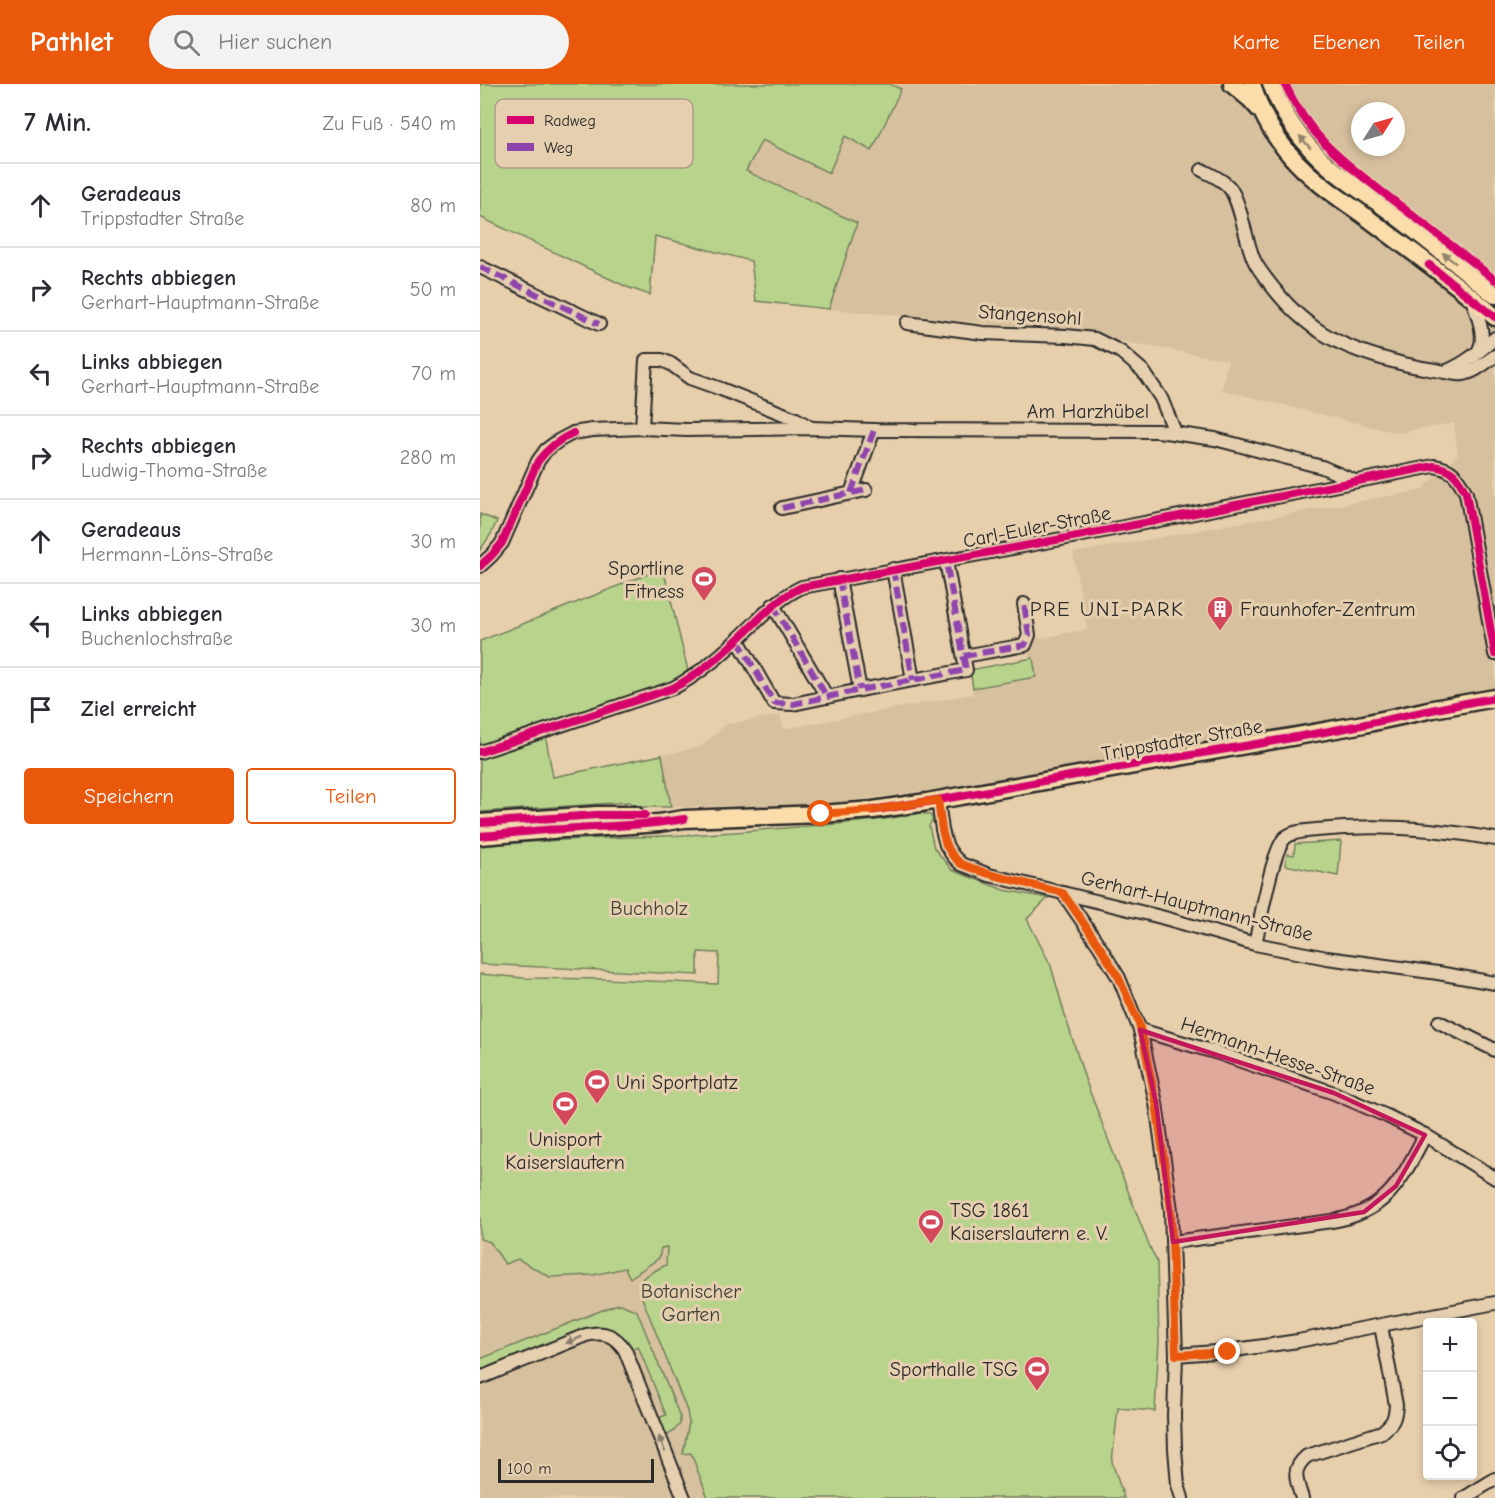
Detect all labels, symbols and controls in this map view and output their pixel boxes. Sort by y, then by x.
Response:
search box [149,15,569,69]
text: Pathlet [30,26,113,58]
icon: search [170,26,203,59]
text: Hier suchen [218,29,332,55]
text: Karte [1233,30,1280,54]
text: Ebenen [1313,30,1381,54]
text: Teilen [1414,30,1465,54]
legend [495,99,693,168]
north arrow [1351,102,1405,156]
text: 7 Min. [24,108,91,138]
text: Zu Fuß · 540 m [322,112,456,135]
text: Radweg [544,112,596,130]
one-way arrow [1299,135,1312,150]
text: Weg [544,139,573,157]
text: Geradeaus [81,181,181,207]
icon: ahead [24,189,57,222]
text: 80 m [410,194,456,217]
text: Trippstadter Straße [81,207,244,230]
one-way arrow [1442,252,1457,264]
text: Rechts abbiegen [81,265,236,291]
icon: right [24,273,57,306]
text: 50 m [410,278,456,301]
text: Gerhart-Hauptmann-Straße [81,291,319,314]
street label: Stangensohl [978,300,1082,330]
text: Links abbiegen [81,349,223,375]
icon: left [24,357,57,390]
text: 70 m [411,362,456,385]
text: Gerhart-Hauptmann-Straße [81,375,319,398]
street label: Am Harzhübel [1027,400,1149,423]
text: Rechts abbiegen [81,433,236,459]
icon: right [24,441,57,474]
text: 280 m [400,446,456,469]
text: Ludwig-Thoma-Straße [81,459,267,482]
street label: Carl-Euler-Straße [961,501,1113,553]
text: Geradeaus [81,517,181,543]
icon: ahead [24,525,57,558]
text: 30 m [410,530,456,553]
text: Hermann-Löns-Straße [81,543,273,566]
place label: Sportline Fitness [608,557,684,603]
sports icon: Sportline Fitness [689,564,719,602]
building icon: Fraunhofer-Zentrum [1205,594,1235,632]
district label: PRE UNI-PARK [1030,597,1184,621]
place label: Fraunhofer-Zentrum [1240,598,1415,621]
text: Links abbiegen [81,601,223,627]
icon: left [24,609,57,642]
text: 30 m [410,614,456,637]
text: Buchenlochstraße [81,627,233,650]
icon: arrive [24,693,57,726]
text: Ziel erreicht [81,696,196,722]
street label: Trippstadter Straße [1100,714,1264,766]
button: Speichern [24,768,234,824]
button: Teilen [246,768,456,824]
route start [807,800,833,826]
street label: Gerhart-Hauptmann-Straße [1079,866,1315,946]
park label: Buchholz [610,897,688,920]
street label: Hermann-Hesse-Straße [1178,1012,1378,1100]
sports icon: Uni Sportplatz [582,1067,612,1105]
place label: Uni Sportplatz [616,1071,738,1094]
sports icon: Unisport Kaiserslautern [550,1089,580,1127]
place label: Unisport Kaiserslautern [505,1128,625,1174]
place label: TSG 1861 Kaiserslautern e. V. [950,1199,1108,1245]
sports icon: TSG 1861 Kaiserslautern e. V. [916,1207,946,1245]
park label: Botanischer Garten [641,1280,741,1326]
map controls [1423,1318,1477,1480]
button: + [1423,1318,1477,1372]
one-way arrow [565,1335,583,1345]
route end [1214,1338,1240,1364]
sports icon: Sporthalle TSG [1022,1354,1052,1392]
place label: Sporthalle TSG [890,1358,1018,1381]
button: − [1423,1372,1477,1426]
button: locate [1423,1426,1477,1480]
one-way arrow [657,1435,666,1453]
scale bar [498,1456,654,1484]
text: 100 m [507,1460,551,1478]

